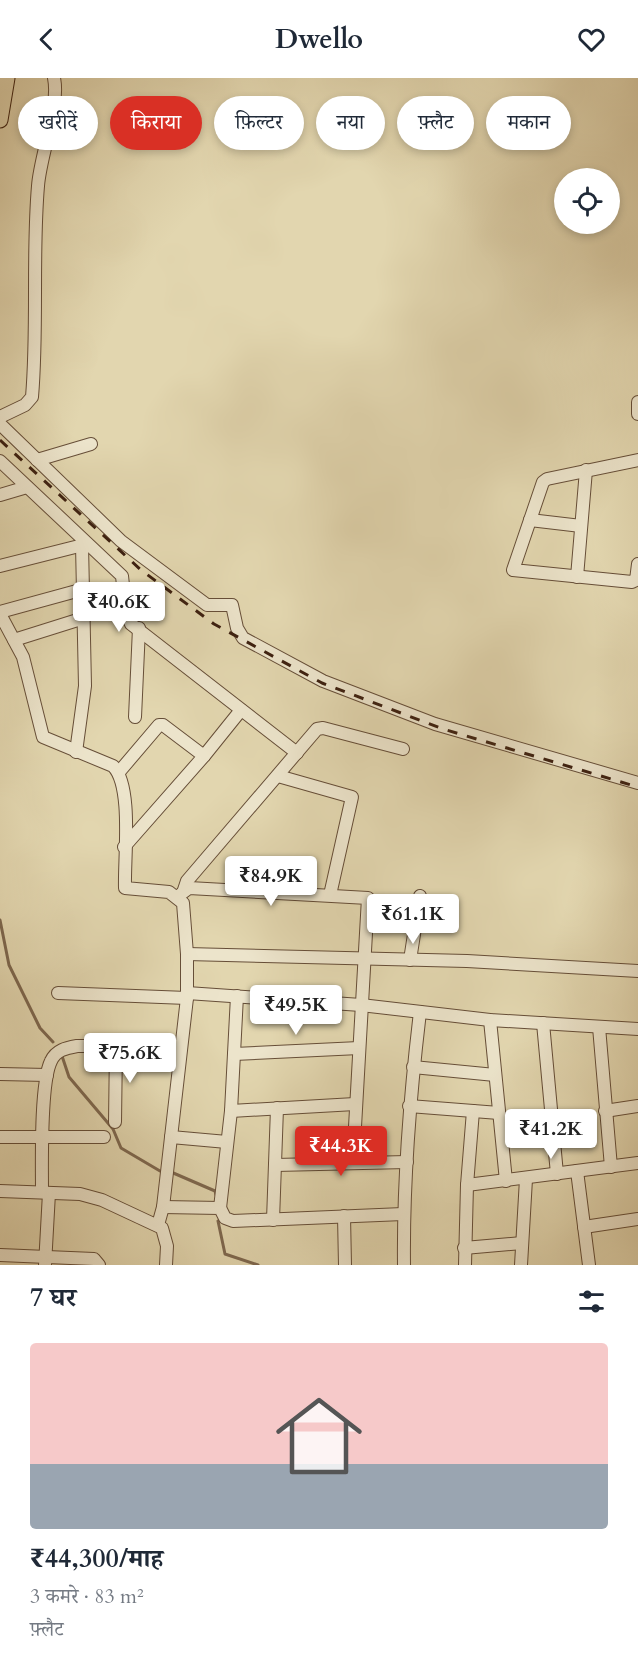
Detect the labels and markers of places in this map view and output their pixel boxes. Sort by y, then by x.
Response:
pin: ₹40.6K [70,582,168,633]
pin: ₹84.9K [222,856,320,907]
pin: ₹61.1K [364,894,462,945]
pin: ₹49.5K [247,985,345,1036]
pin: ₹75.6K [81,1033,179,1084]
pin: ₹41.2K [502,1109,600,1160]
pin: ₹44.3K [292,1126,390,1177]

